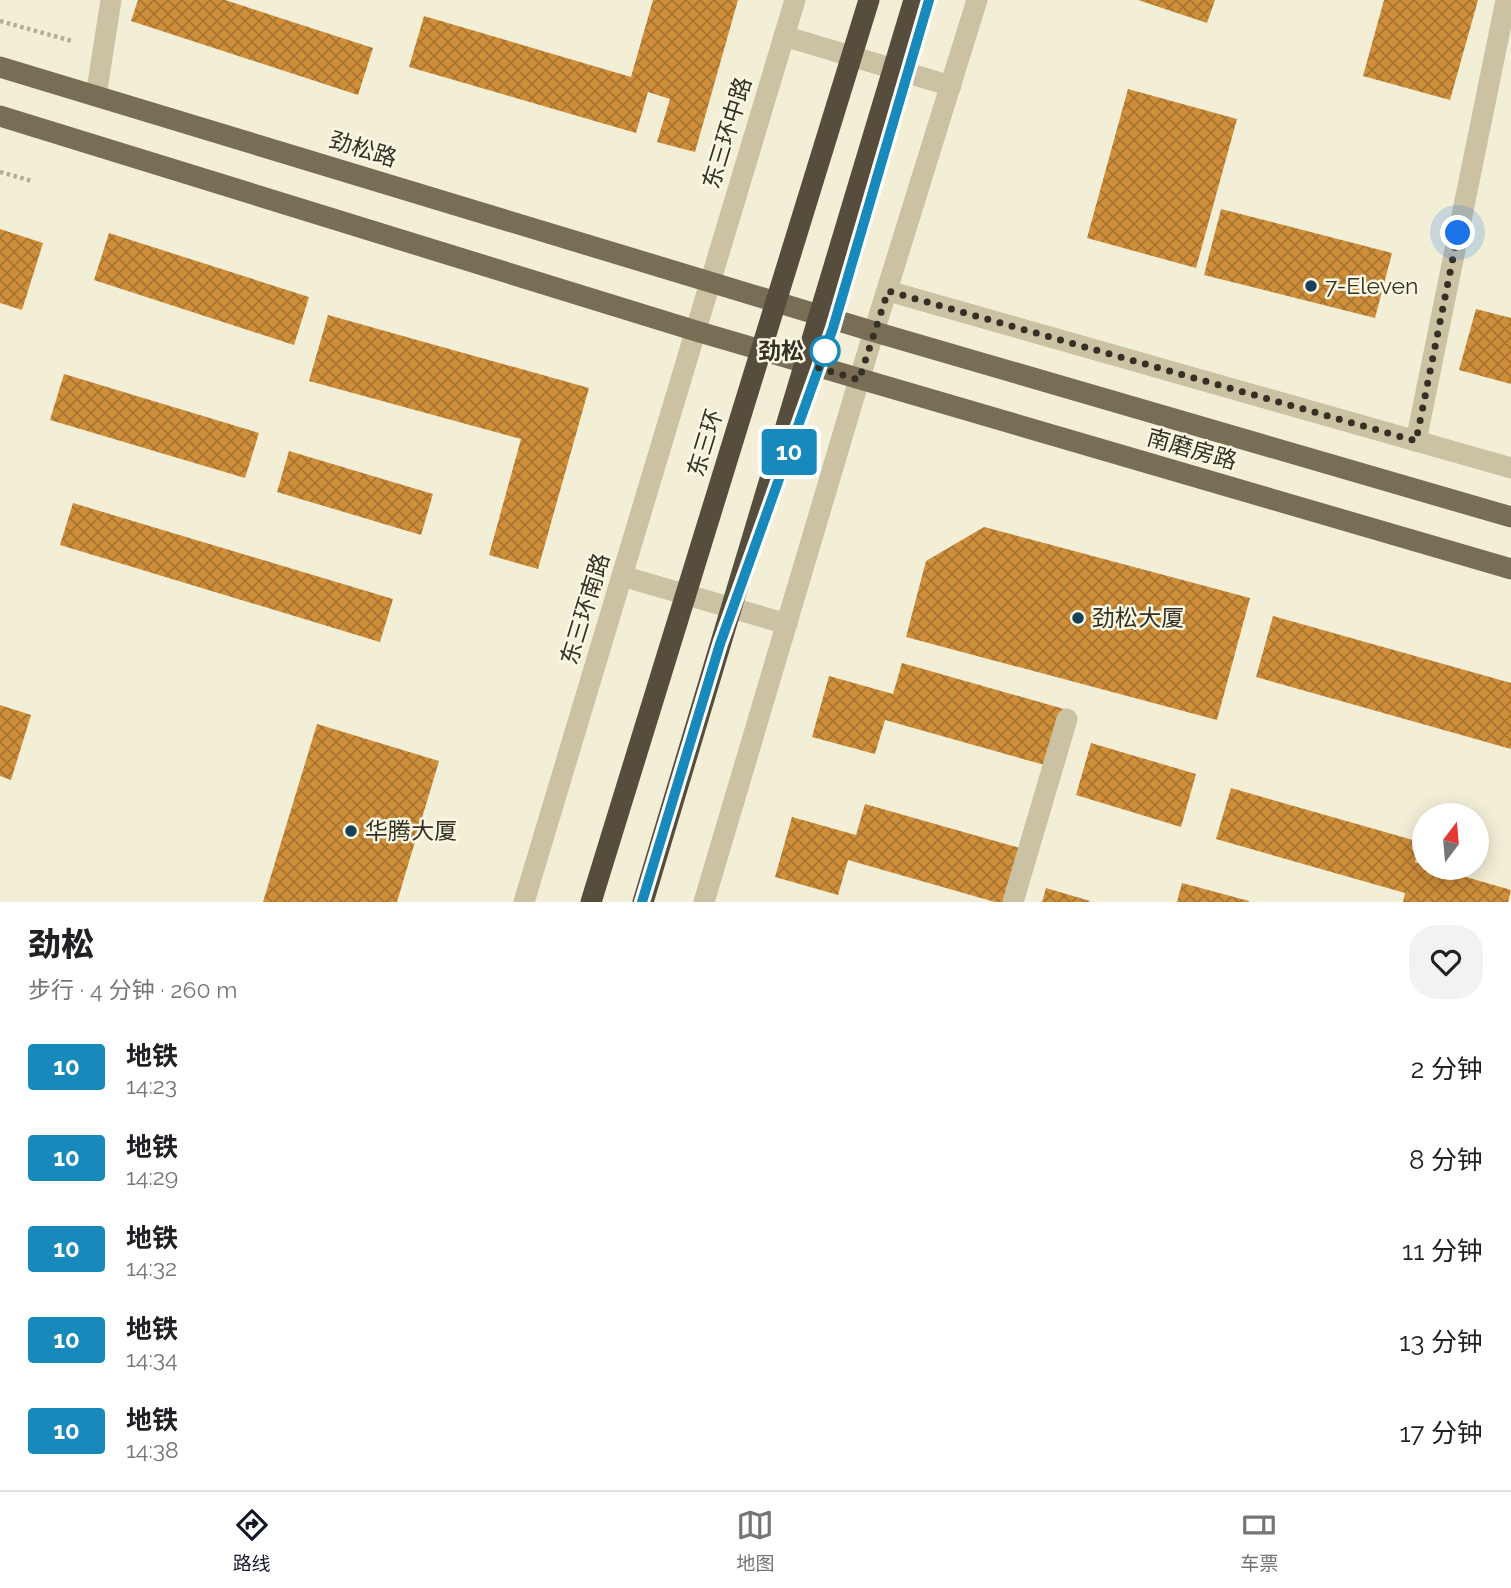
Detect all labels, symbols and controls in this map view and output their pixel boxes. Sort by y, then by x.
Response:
street label: 东三环中路 [697,74,756,192]
street label: 劲松路 [326,126,400,172]
your location [1440,215,1475,250]
place label: 7-Eleven [1325,272,1419,299]
marker: 7-Eleven [1303,278,1319,294]
marker: 劲松 [810,336,840,366]
place label: 劲松 [758,337,804,364]
street label: 东三环 [682,406,728,480]
street label: 南磨房路 [1144,423,1240,474]
line badge: 10 [758,429,820,475]
text: 10 [776,437,802,466]
street label: 东三环南路 [555,550,614,668]
place label: 劲松大厦 [1092,604,1184,631]
marker: 劲松大厦 [1070,610,1086,626]
north arrow [1412,803,1489,880]
map controls [1412,803,1489,880]
place label: 华腾大厦 [365,817,457,844]
marker: 华腾大厦 [343,823,359,839]
text: 劲松 [28,925,94,964]
button: heart [1409,925,1483,999]
text: 步行 · 4 分钟 · 260 m [28,976,238,1003]
text: 地铁 [126,1041,178,1071]
text: 10 [53,1052,80,1081]
text: 2 分钟 [1411,1054,1483,1084]
text: 14:23 [126,1072,177,1099]
text: 地铁 [126,1132,178,1162]
text: 10 [53,1143,80,1172]
text: 8 分钟 [1409,1145,1483,1175]
text: 14:29 [126,1163,178,1190]
text: 地铁 [126,1223,178,1253]
text: 10 [53,1234,80,1263]
text: 11 分钟 [1402,1236,1483,1266]
text: 14:32 [126,1254,177,1281]
text: 地铁 [126,1314,178,1344]
text: 10 [53,1325,80,1354]
text: 13 分钟 [1399,1327,1483,1357]
text: 14:34 [126,1345,178,1372]
text: 地铁 [126,1405,178,1435]
text: 10 [53,1416,80,1445]
text: 17 分钟 [1399,1418,1483,1448]
text: 14:38 [126,1436,179,1463]
tab: 路线 [233,1506,271,1575]
tab: 地图 [736,1506,774,1575]
tab: 车票 [1240,1506,1278,1575]

